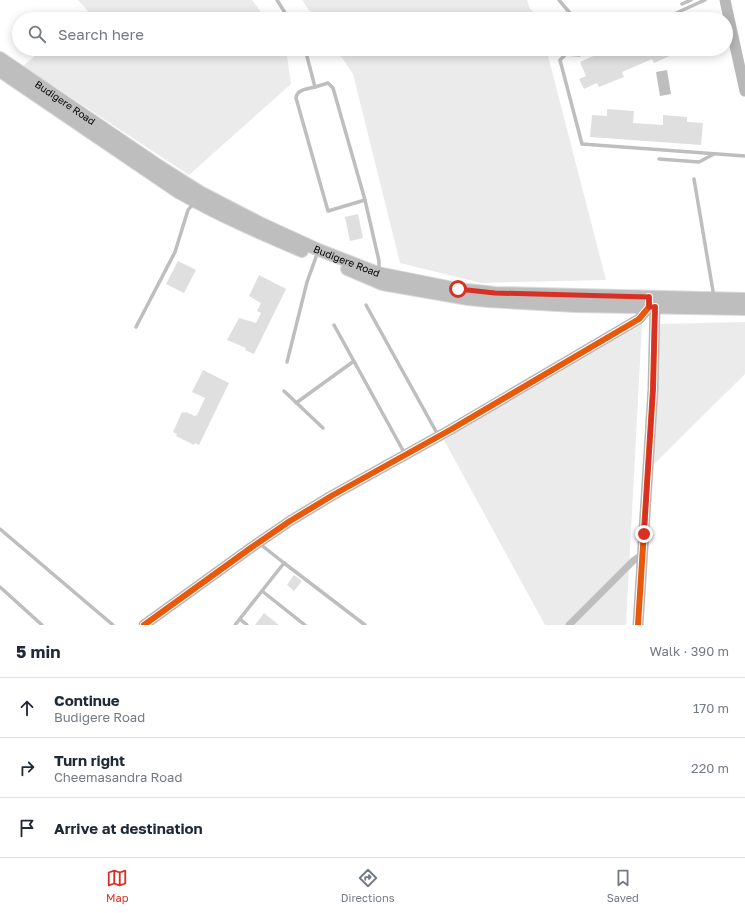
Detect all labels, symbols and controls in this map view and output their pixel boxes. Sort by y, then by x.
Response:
search box [12,12,733,56]
icon: search [26,23,48,45]
text: Search here [58,25,144,43]
street label: Budigere Road [33,78,98,127]
street label: Budigere Road [312,242,382,279]
route start [449,280,467,298]
route end [635,525,653,543]
text: 5 min [16,641,60,662]
text: Walk · 390 m [650,643,729,659]
text: Continue [54,691,120,709]
icon: ahead [16,697,38,719]
text: 170 m [693,700,729,716]
text: Budigere Road [54,709,145,725]
text: Turn right [54,751,125,769]
icon: right [16,757,38,779]
text: 220 m [691,760,729,776]
text: Cheemasandra Road [54,769,182,785]
icon: arrive [16,817,38,839]
text: Arrive at destination [54,819,203,837]
tab: Map [106,867,129,904]
tab: Directions [341,867,395,904]
tab: Saved [607,867,639,904]

